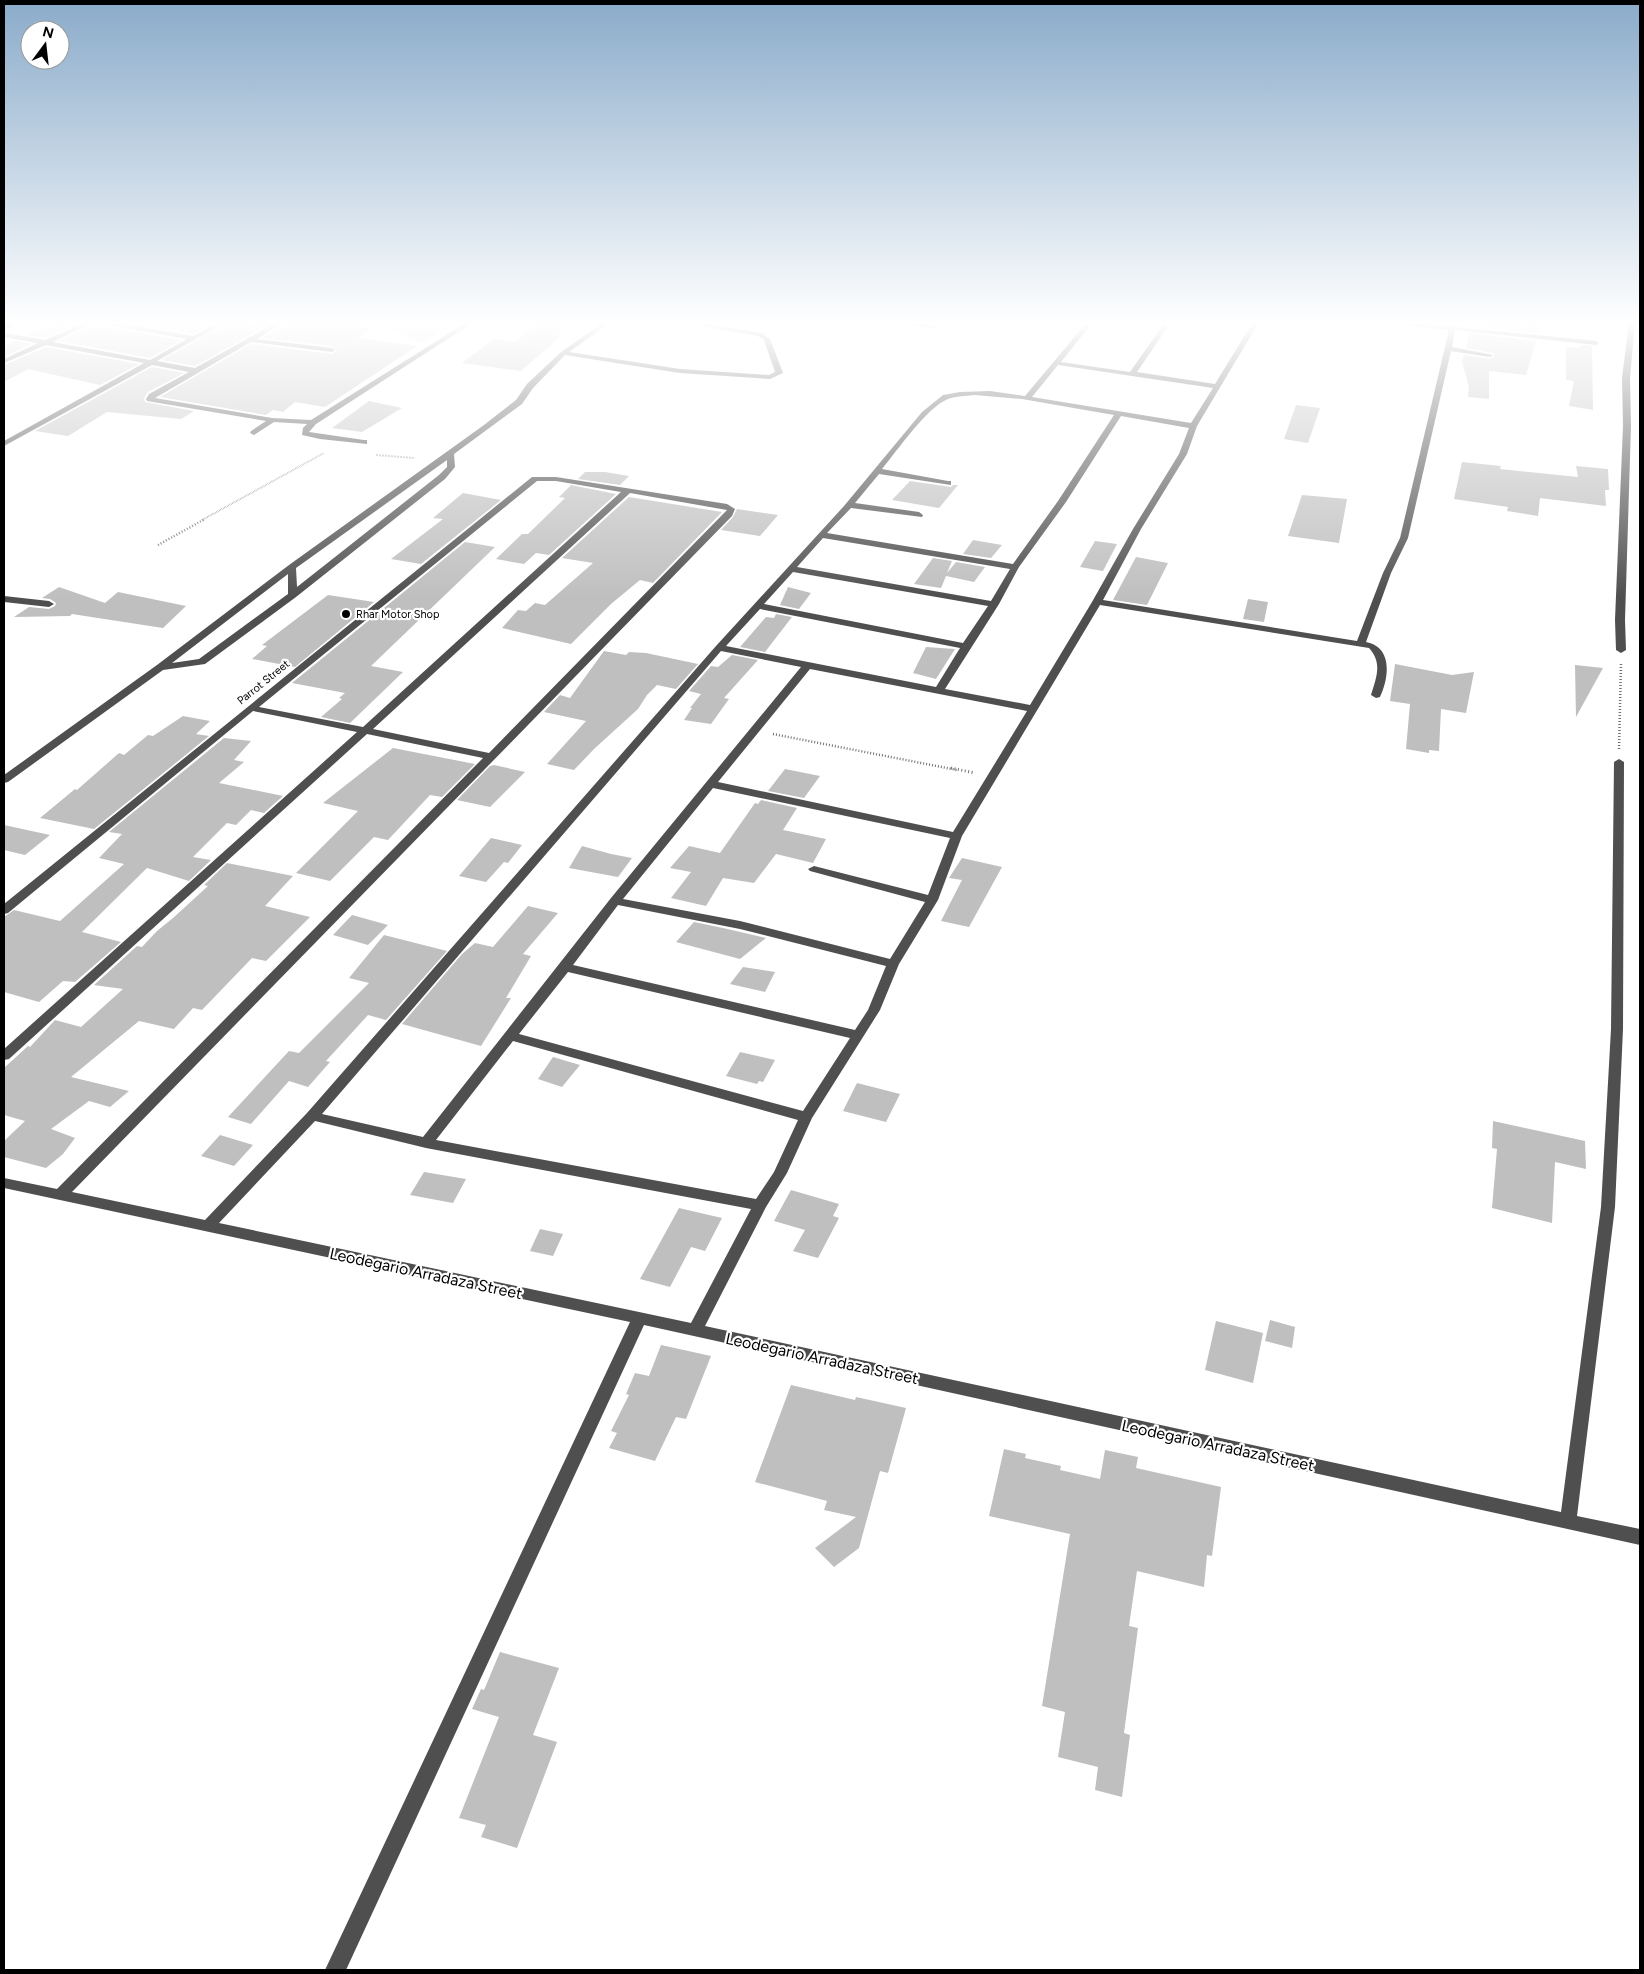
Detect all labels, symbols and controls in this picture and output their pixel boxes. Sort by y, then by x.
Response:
north arrow [20,20,70,70]
text: N [41,23,56,43]
marker: Rhar Motor Shop [340,608,352,620]
place label: Rhar Motor Shop [356,608,440,621]
street label: Parrot Street [235,657,292,707]
street label: Leodegario Arradaza Street [328,1244,524,1303]
street label: Leodegario Arradaza Street [724,1329,920,1388]
street label: Leodegario Arradaza Street [1120,1416,1316,1475]

